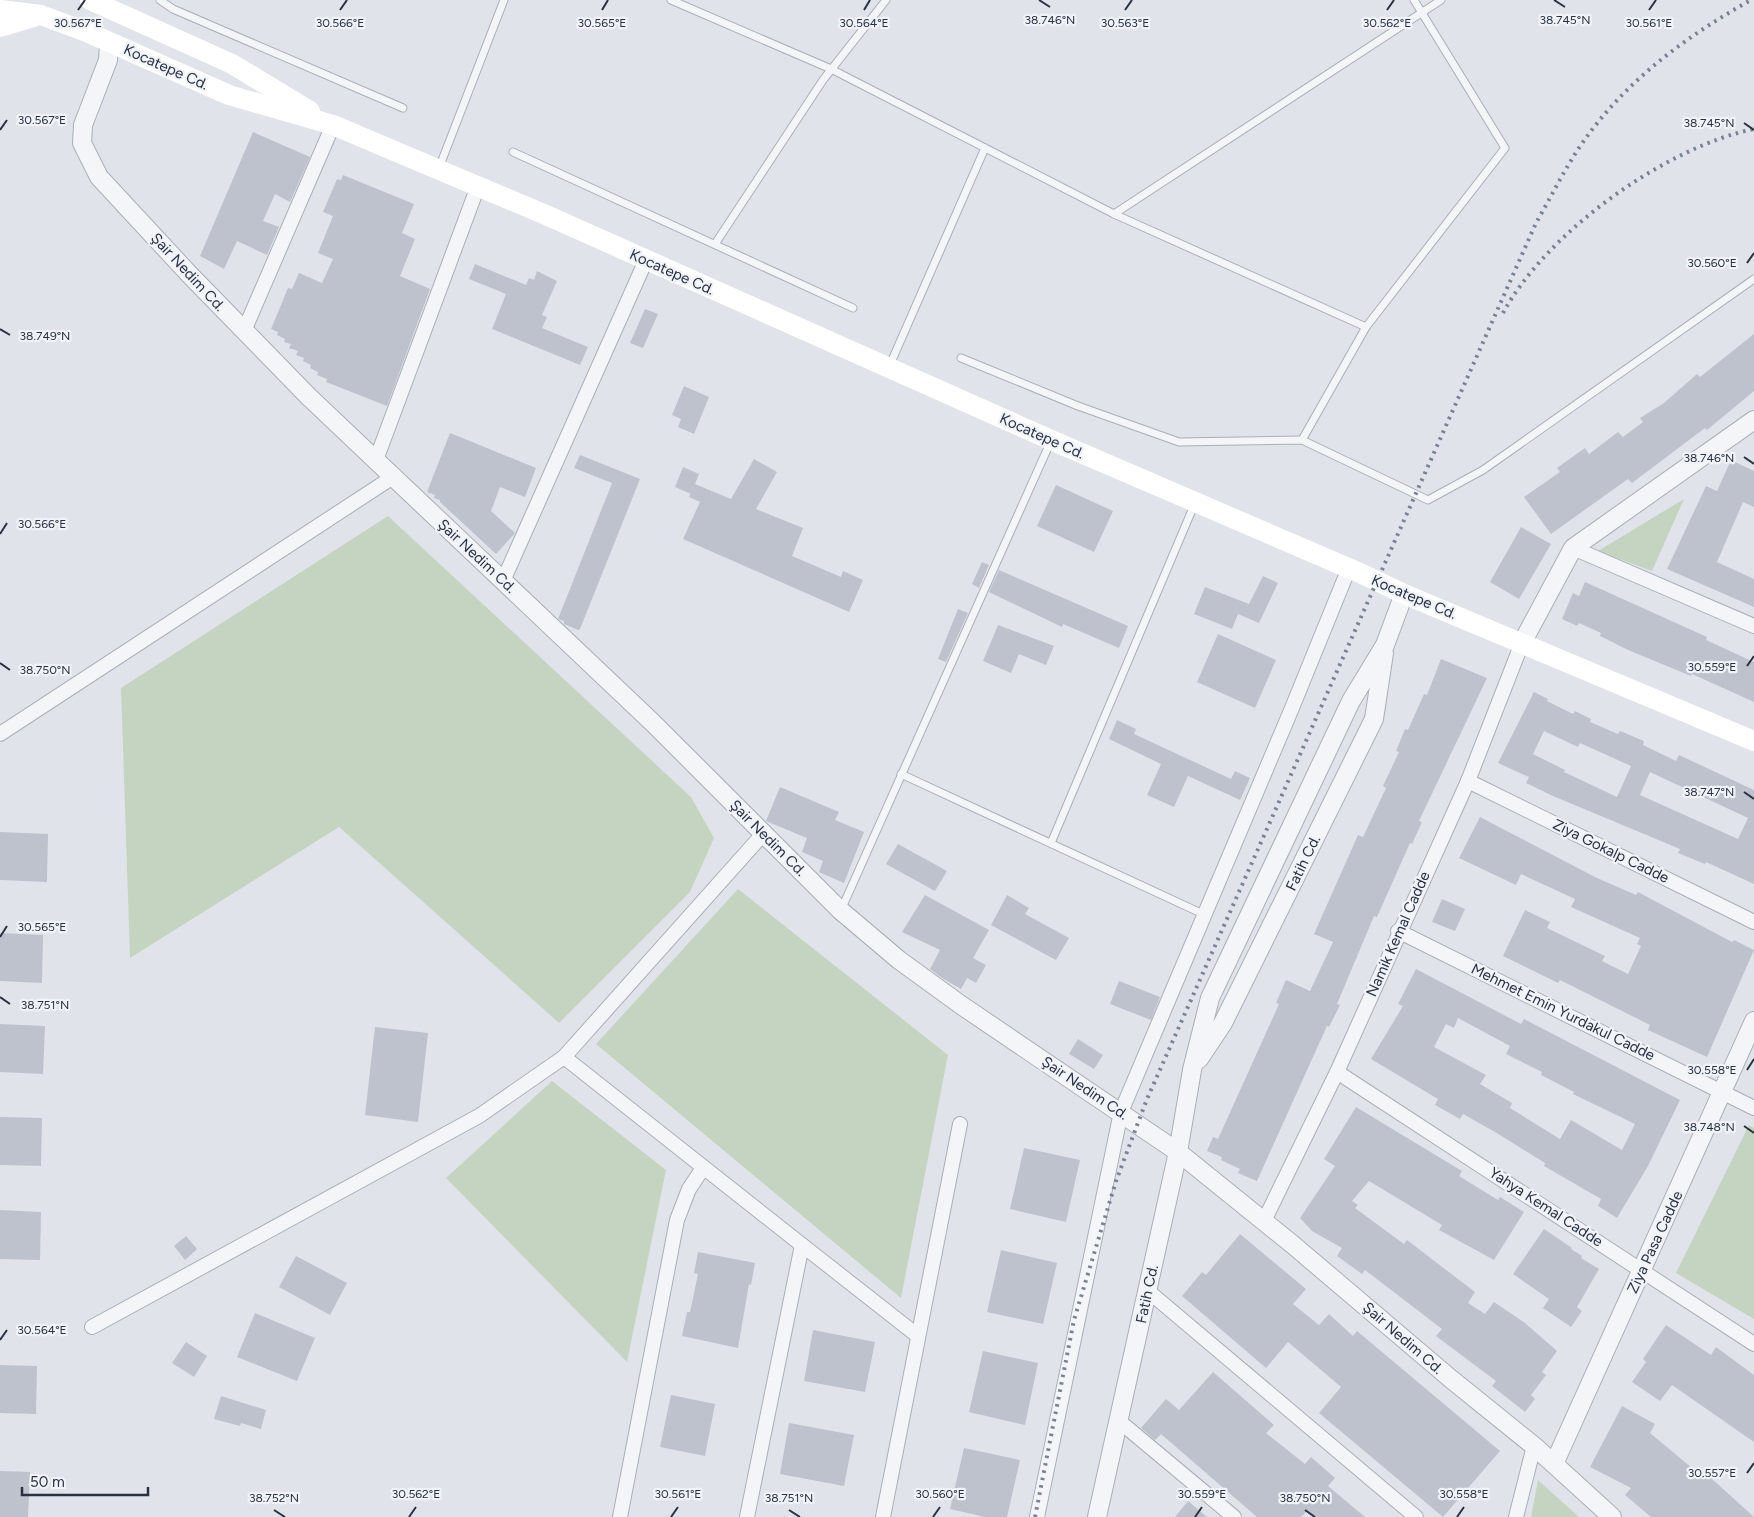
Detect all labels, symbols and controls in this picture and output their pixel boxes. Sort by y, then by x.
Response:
text: 38.746°N [1025,13,1075,27]
text: 38.745°N [1540,13,1590,27]
text: 30.567°E [54,16,102,30]
text: 30.566°E [316,16,364,30]
text: 30.565°E [578,16,626,30]
text: 30.564°E [839,16,889,30]
text: 30.563°E [1101,16,1149,30]
text: 30.562°E [1363,16,1411,30]
text: 30.561°E [1626,16,1672,30]
street label: Kocatepe Cd. [121,40,211,94]
text: 30.567°E [18,113,66,127]
text: 38.745°N [1684,116,1734,130]
street label: Şair Nedim Cd. [147,229,229,315]
street label: Kocatepe Cd. [627,245,717,299]
text: 30.560°E [1687,256,1737,270]
text: 38.749°N [20,329,70,343]
street label: Kocatepe Cd. [997,409,1087,463]
text: 38.746°N [1684,451,1734,465]
street label: Şair Nedim Cd. [434,515,520,597]
text: 30.566°E [18,517,66,531]
street label: Kocatepe Cd. [1369,571,1459,623]
text: 30.559°E [1688,660,1736,674]
text: 38.750°N [19,663,71,677]
text: 38.747°N [1684,785,1734,799]
street label: Şair Nedim Cd. [726,796,810,880]
street label: Ziya Gokalp Cadde [1550,815,1672,887]
street label: Fatih Cd. [1282,832,1324,894]
street label: Namik Kemal Cadde [1362,869,1434,999]
text: 30.565°E [18,920,66,934]
street label: Mehmet Emin Yurdakul Cadde [1468,960,1658,1064]
text: 38.751°N [21,998,69,1012]
street label: Şair Nedim Cd. [1038,1052,1132,1124]
text: 30.558°E [1687,1063,1737,1077]
text: 38.748°N [1683,1120,1735,1134]
street label: Yahya Kemal Cadde [1486,1164,1606,1250]
street label: Ziya Pasa Cadde [1623,1188,1687,1296]
street label: Fatih Cd. [1132,1263,1162,1325]
street label: Şair Nedim Cd. [1359,1298,1447,1378]
text: 30.564°E [17,1323,67,1337]
scale bar [22,1464,149,1496]
text: 30.557°E [1688,1466,1736,1480]
text: 50 m [30,1473,65,1491]
text: 30.562°E [392,1487,440,1501]
text: 30.561°E [655,1487,701,1501]
text: 30.560°E [915,1487,965,1501]
text: 30.559°E [1178,1487,1226,1501]
text: 30.558°E [1439,1487,1489,1501]
text: 38.752°N [249,1491,299,1505]
text: 38.751°N [765,1491,813,1505]
text: 38.750°N [1279,1491,1331,1505]

